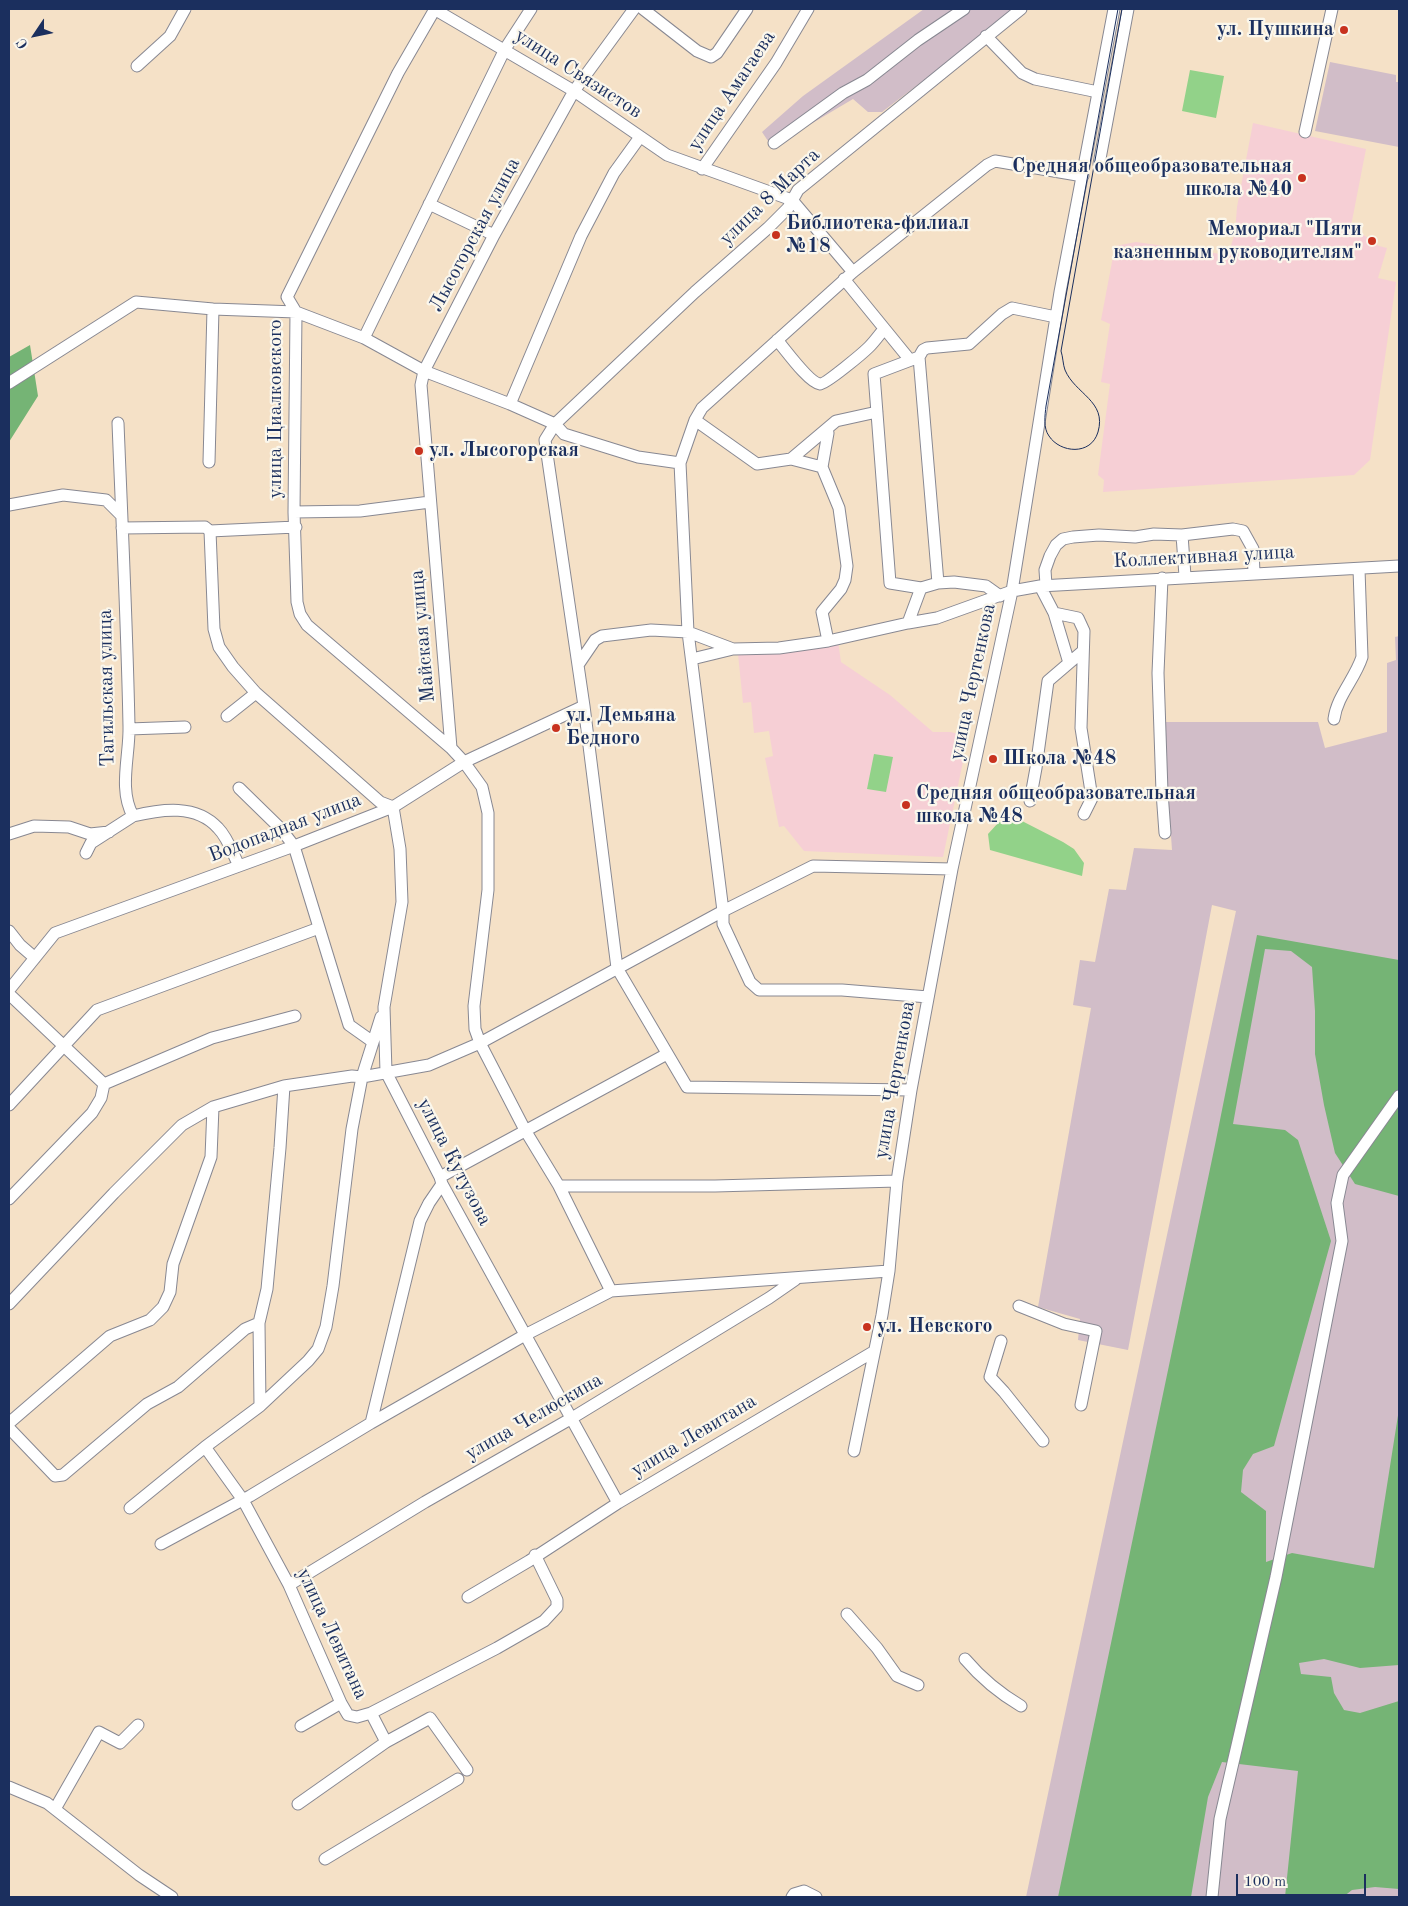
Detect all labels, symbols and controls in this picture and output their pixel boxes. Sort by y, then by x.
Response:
north arrow [10,10,60,60]
place label: ул. Пушкина [1217,18,1334,42]
street label: улица Связистов [510,24,646,124]
marker: ул. Пушкина [1338,24,1350,36]
street label: улица Амагаева [683,26,781,156]
text: С [14,36,31,51]
street label: улица 8 Марта [715,143,825,251]
street label: Лысогорская улица [424,154,526,316]
place label: Средняя общеобразовательная школа №40 [1012,155,1292,202]
marker: Средняя общеобразовательная школа №40 [1296,172,1308,184]
place label: Библиотека-филиал №18 [786,212,969,259]
place label: Мемориал "Пяти казненным руководителям" [1113,218,1362,265]
marker: Библиотека-филиал №18 [770,229,782,241]
marker: Мемориал "Пяти казненным руководителям" [1366,235,1378,247]
street label: улица Циалковского [264,319,288,499]
place label: ул. Лысогорская [429,439,579,463]
marker: ул. Лысогорская [413,445,425,457]
street label: Коллективная улица [1113,540,1295,574]
street label: Майская улица [405,569,441,703]
street label: улица Чертенкова [945,601,1001,763]
street label: Тагильская улица [94,609,120,767]
place label: ул. Демьяна Бедного [566,704,676,751]
marker: ул. Демьяна Бедного [550,722,562,734]
place label: Школа №48 [1003,747,1116,771]
marker: Школа №48 [987,753,999,765]
place label: Средняя общеобразовательная школа №48 [916,782,1196,829]
street label: Водопадная улица [205,788,365,868]
marker: Средняя общеобразовательная школа №48 [900,799,912,811]
street label: улица Чертенкова [869,999,921,1161]
street label: улица Кутузова [412,1094,496,1230]
place label: ул. Невского [877,1315,993,1339]
marker: ул. Невского [861,1321,873,1333]
street label: улица Челюскина [461,1368,607,1466]
street label: улица Левитана [627,1389,761,1483]
street label: улица Левитана [291,1565,373,1703]
scale bar [1238,1864,1368,1896]
text: 100 m [1244,1875,1286,1890]

